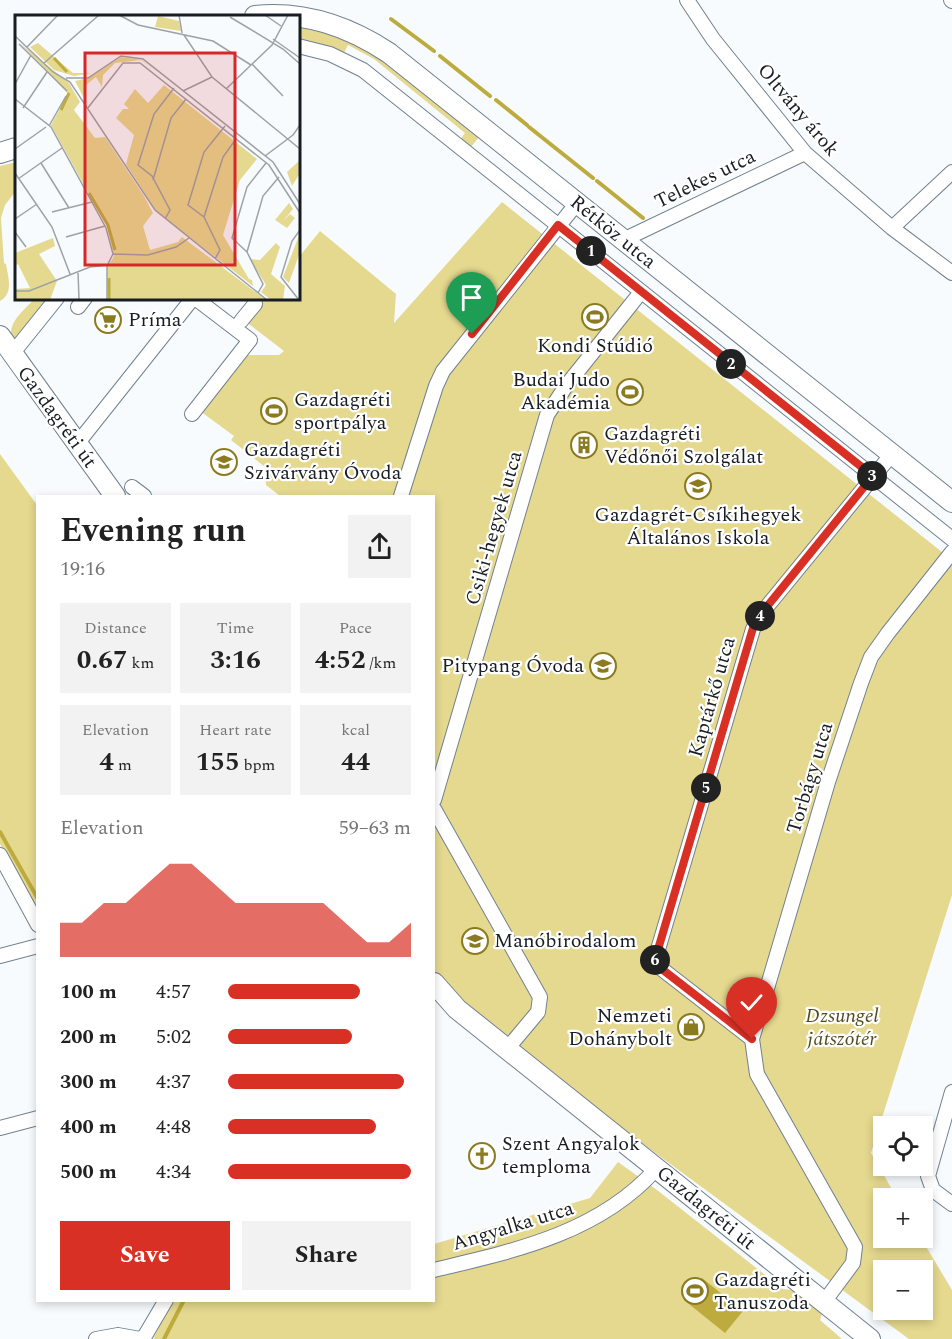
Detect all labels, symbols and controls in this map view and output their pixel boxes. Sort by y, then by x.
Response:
inset map [15,15,300,300]
street label: Oltvány árok [750,57,846,163]
street label: Telekes utca [649,141,761,216]
street label: Rétköz utca [563,188,663,276]
pin: 1 [576,236,606,266]
text: 1 [587,239,595,263]
pin [446,272,497,334]
icon: arrive [455,281,488,314]
sports icon: Kondi Stúdió [580,302,610,332]
supermarket icon: Príma [93,305,123,335]
place label: Príma [128,305,182,335]
place label: Kondi Stúdió [537,331,653,361]
pin: 2 [716,349,746,379]
text: 2 [727,352,735,376]
street label: Gazdagréti út [10,360,104,474]
place label: Budai Judo Akadémia [513,365,610,418]
sports icon: Budai Judo Akadémia [615,377,645,407]
place label: Gazdagréti sportpálya [294,385,391,438]
sports icon: Gazdagréti sportpálya [259,396,289,426]
place label: Gazdagréti Védőnői Szolgálat [604,419,763,472]
building icon: Gazdagréti Védőnői Szolgálat [569,430,599,460]
place label: Gazdagréti Szivárvány Óvoda [244,435,402,488]
school or university icon: Gazdagréti Szivárvány Óvoda [209,447,239,477]
street label: Csiki-hegyek utca [458,447,530,609]
pin: 3 [857,461,887,491]
text: 3 [868,464,876,488]
school or university icon: Gazdagrét-Csíkihegyek Általános Iskola [683,471,713,501]
place label: Gazdagrét-Csíkihegyek Általános Iskola [595,500,801,553]
text: Evening run [60,506,246,556]
button: share [348,515,411,578]
text: 19:16 [60,554,105,584]
pin: 4 [745,601,775,631]
text: 4 [756,604,764,628]
text: Distance [84,616,147,640]
text: Time [217,616,254,640]
text: Pace [339,616,372,640]
street label: Kaptárkő utca [680,633,744,761]
text: 0.67 [77,640,128,680]
text: 3:16 [210,640,261,680]
text: 4:52 [315,640,366,680]
text: km [128,651,154,675]
text: /km [366,651,396,675]
place label: Pitypang Óvoda [442,651,584,681]
school or university icon: Pitypang Óvoda [588,651,618,681]
text: Elevation [82,718,149,742]
text: Heart rate [199,718,272,742]
text: kcal [341,718,370,742]
street label: Torbágy utca [779,718,841,838]
text: 4 [99,742,114,782]
text: 155 [196,742,239,782]
text: 44 [341,742,370,782]
text: m [114,753,132,777]
text: bpm [239,753,275,777]
pin: 5 [691,773,721,803]
text: 5 [702,776,710,800]
text: Elevation [60,813,144,843]
text: 59–63 m [339,813,411,843]
school or university icon: Manóbirodalom [460,926,490,956]
place label: Manóbirodalom [494,926,636,956]
pin: 6 [640,945,670,975]
text: 6 [651,948,659,972]
text: 100 m [60,977,117,1007]
text: 4:57 [156,977,191,1007]
pin [726,977,777,1039]
icon: check [735,986,768,1019]
place label: Nemzeti Dohánybolt [568,1001,672,1054]
park label: Dzsungel játszótér [805,1001,879,1054]
shop icon: Nemzeti Dohánybolt [676,1012,706,1042]
text: 200 m [60,1022,117,1052]
text: 5:02 [156,1022,191,1052]
text: 300 m [60,1067,117,1097]
text: 4:37 [156,1067,191,1097]
text: 400 m [60,1112,117,1142]
text: 4:48 [156,1112,191,1142]
map controls [873,1116,933,1320]
button: locate [873,1116,933,1176]
place label: Szent Angyalok temploma [502,1129,640,1182]
church icon: Szent Angyalok temploma [467,1141,497,1171]
text: 500 m [60,1157,117,1187]
text: 4:34 [156,1157,191,1187]
street label: Gazdagréti út [650,1159,762,1257]
button: + [873,1188,933,1248]
street label: Angyalka utca [448,1193,578,1259]
button: Save [60,1221,230,1290]
button: Share [242,1221,411,1290]
button: − [873,1260,933,1320]
place label: Gazdagréti Tanuszoda [714,1265,811,1318]
sports icon: Gazdagréti Tanuszoda [680,1276,710,1306]

